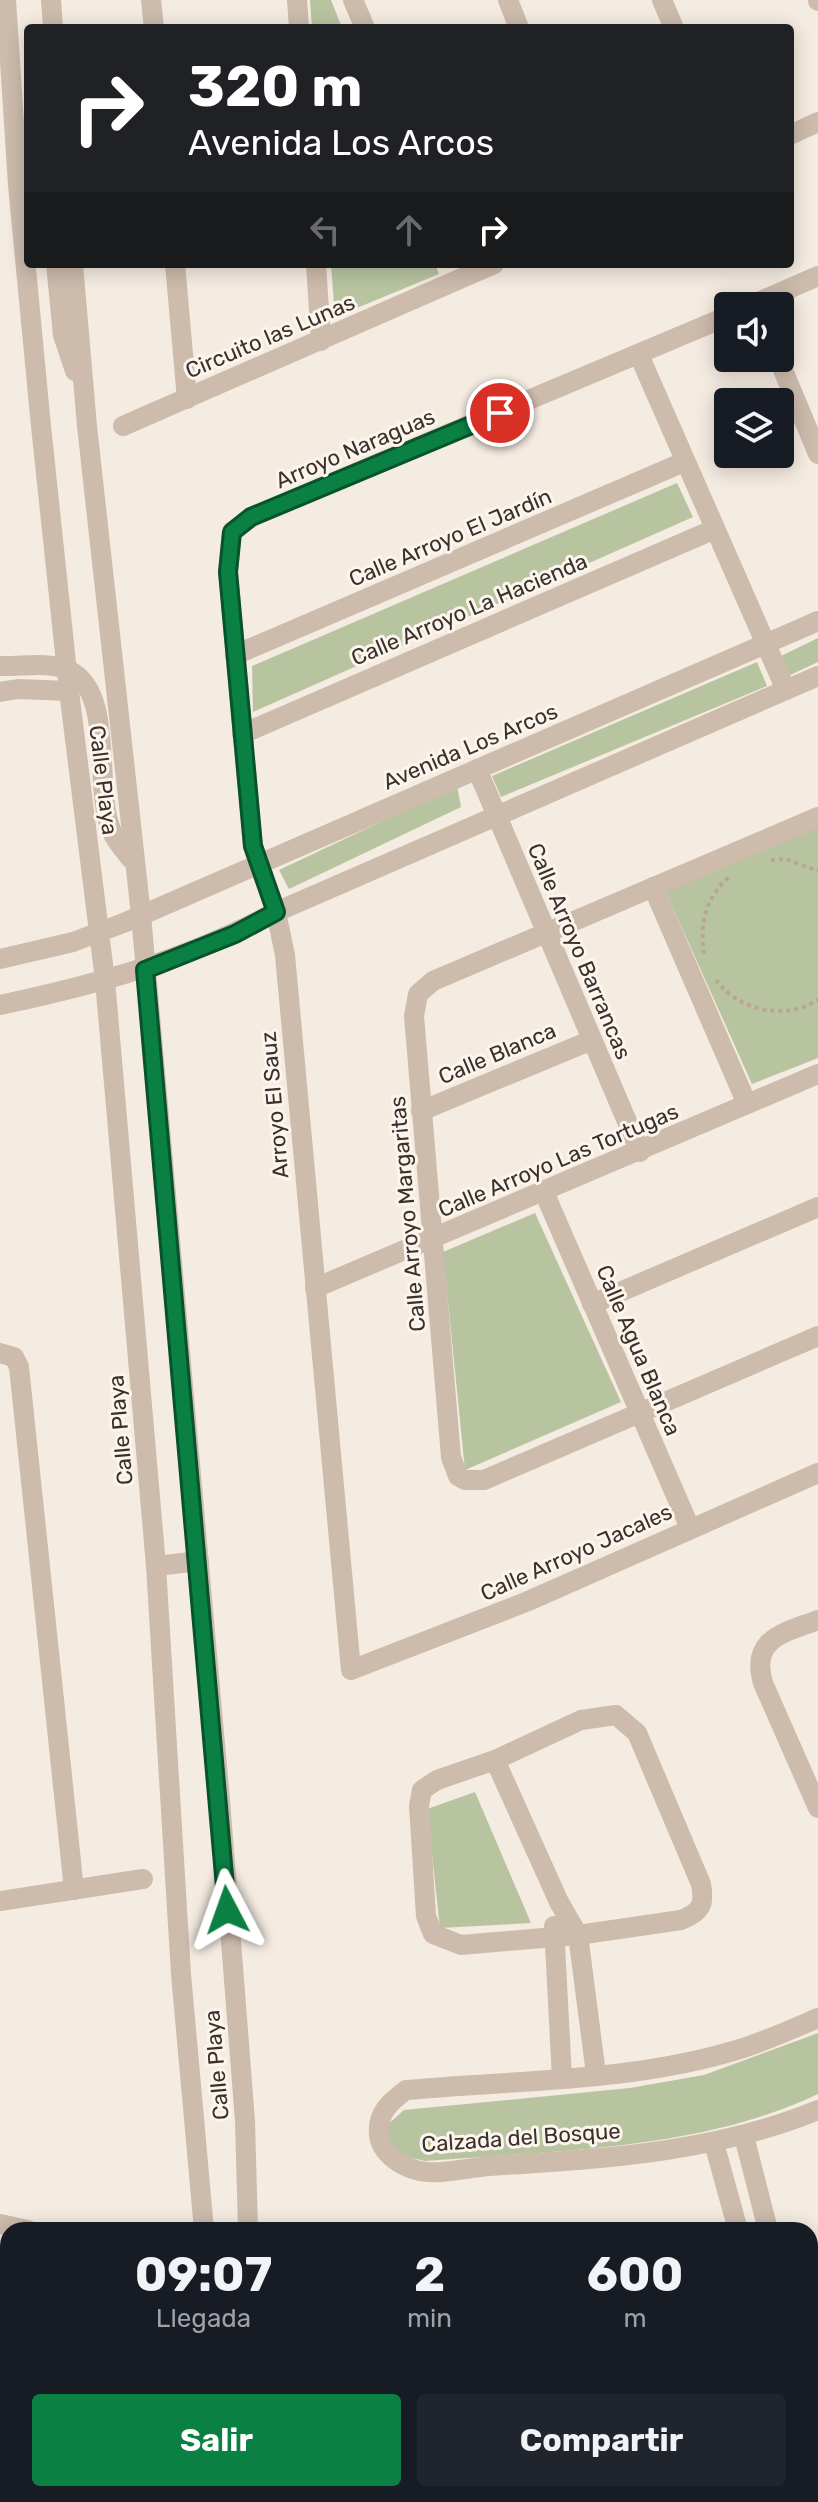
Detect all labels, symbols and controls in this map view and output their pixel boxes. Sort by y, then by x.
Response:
text: 320 m [188,54,363,120]
icon: right [56,56,160,160]
text: Avenida Los Arcos [188,121,494,164]
icon: left [303,208,347,252]
icon: ahead [387,208,431,252]
icon: right [471,208,515,252]
street label: Circuito las Lunas [181,289,359,384]
map controls [714,292,794,468]
button: sound [714,292,794,372]
pin [466,379,534,447]
button: layers [714,388,794,468]
icon: arrive [478,391,522,435]
street label: Arroyo Naraguas [271,403,439,494]
street label: Calle Arroyo El Jardín [345,482,556,592]
street label: Calle Arroyo La Hacienda [347,547,591,672]
street label: Avenida Los Arcos [379,697,562,795]
street label: Calle Playa [83,724,124,837]
street label: Calle Arroyo Barrancas [522,839,637,1063]
street label: Calle Blanca [434,1017,560,1090]
street label: Arroyo El Sauz [255,1030,294,1180]
street label: Calle Arroyo Margaritas [384,1095,431,1333]
street label: Calle Arroyo Las Tortugas [434,1098,682,1223]
street label: Calle Agua Blanca [590,1261,687,1440]
street label: Calle Playa [102,1374,139,1486]
street label: Calle Arroyo Jacales [476,1498,676,1607]
position arrow [185,1868,269,1952]
street label: Calle Playa [198,2009,235,2121]
street label: Calzada del Bosque [421,2117,621,2158]
text: 09:07 [135,2246,272,2303]
text: 2 [414,2246,445,2303]
text: 600 [587,2246,683,2303]
text: Llegada [156,2303,251,2334]
text: min [407,2303,452,2334]
text: m [623,2303,647,2334]
button: Salir [32,2394,401,2486]
button: Compartir [417,2394,786,2486]

